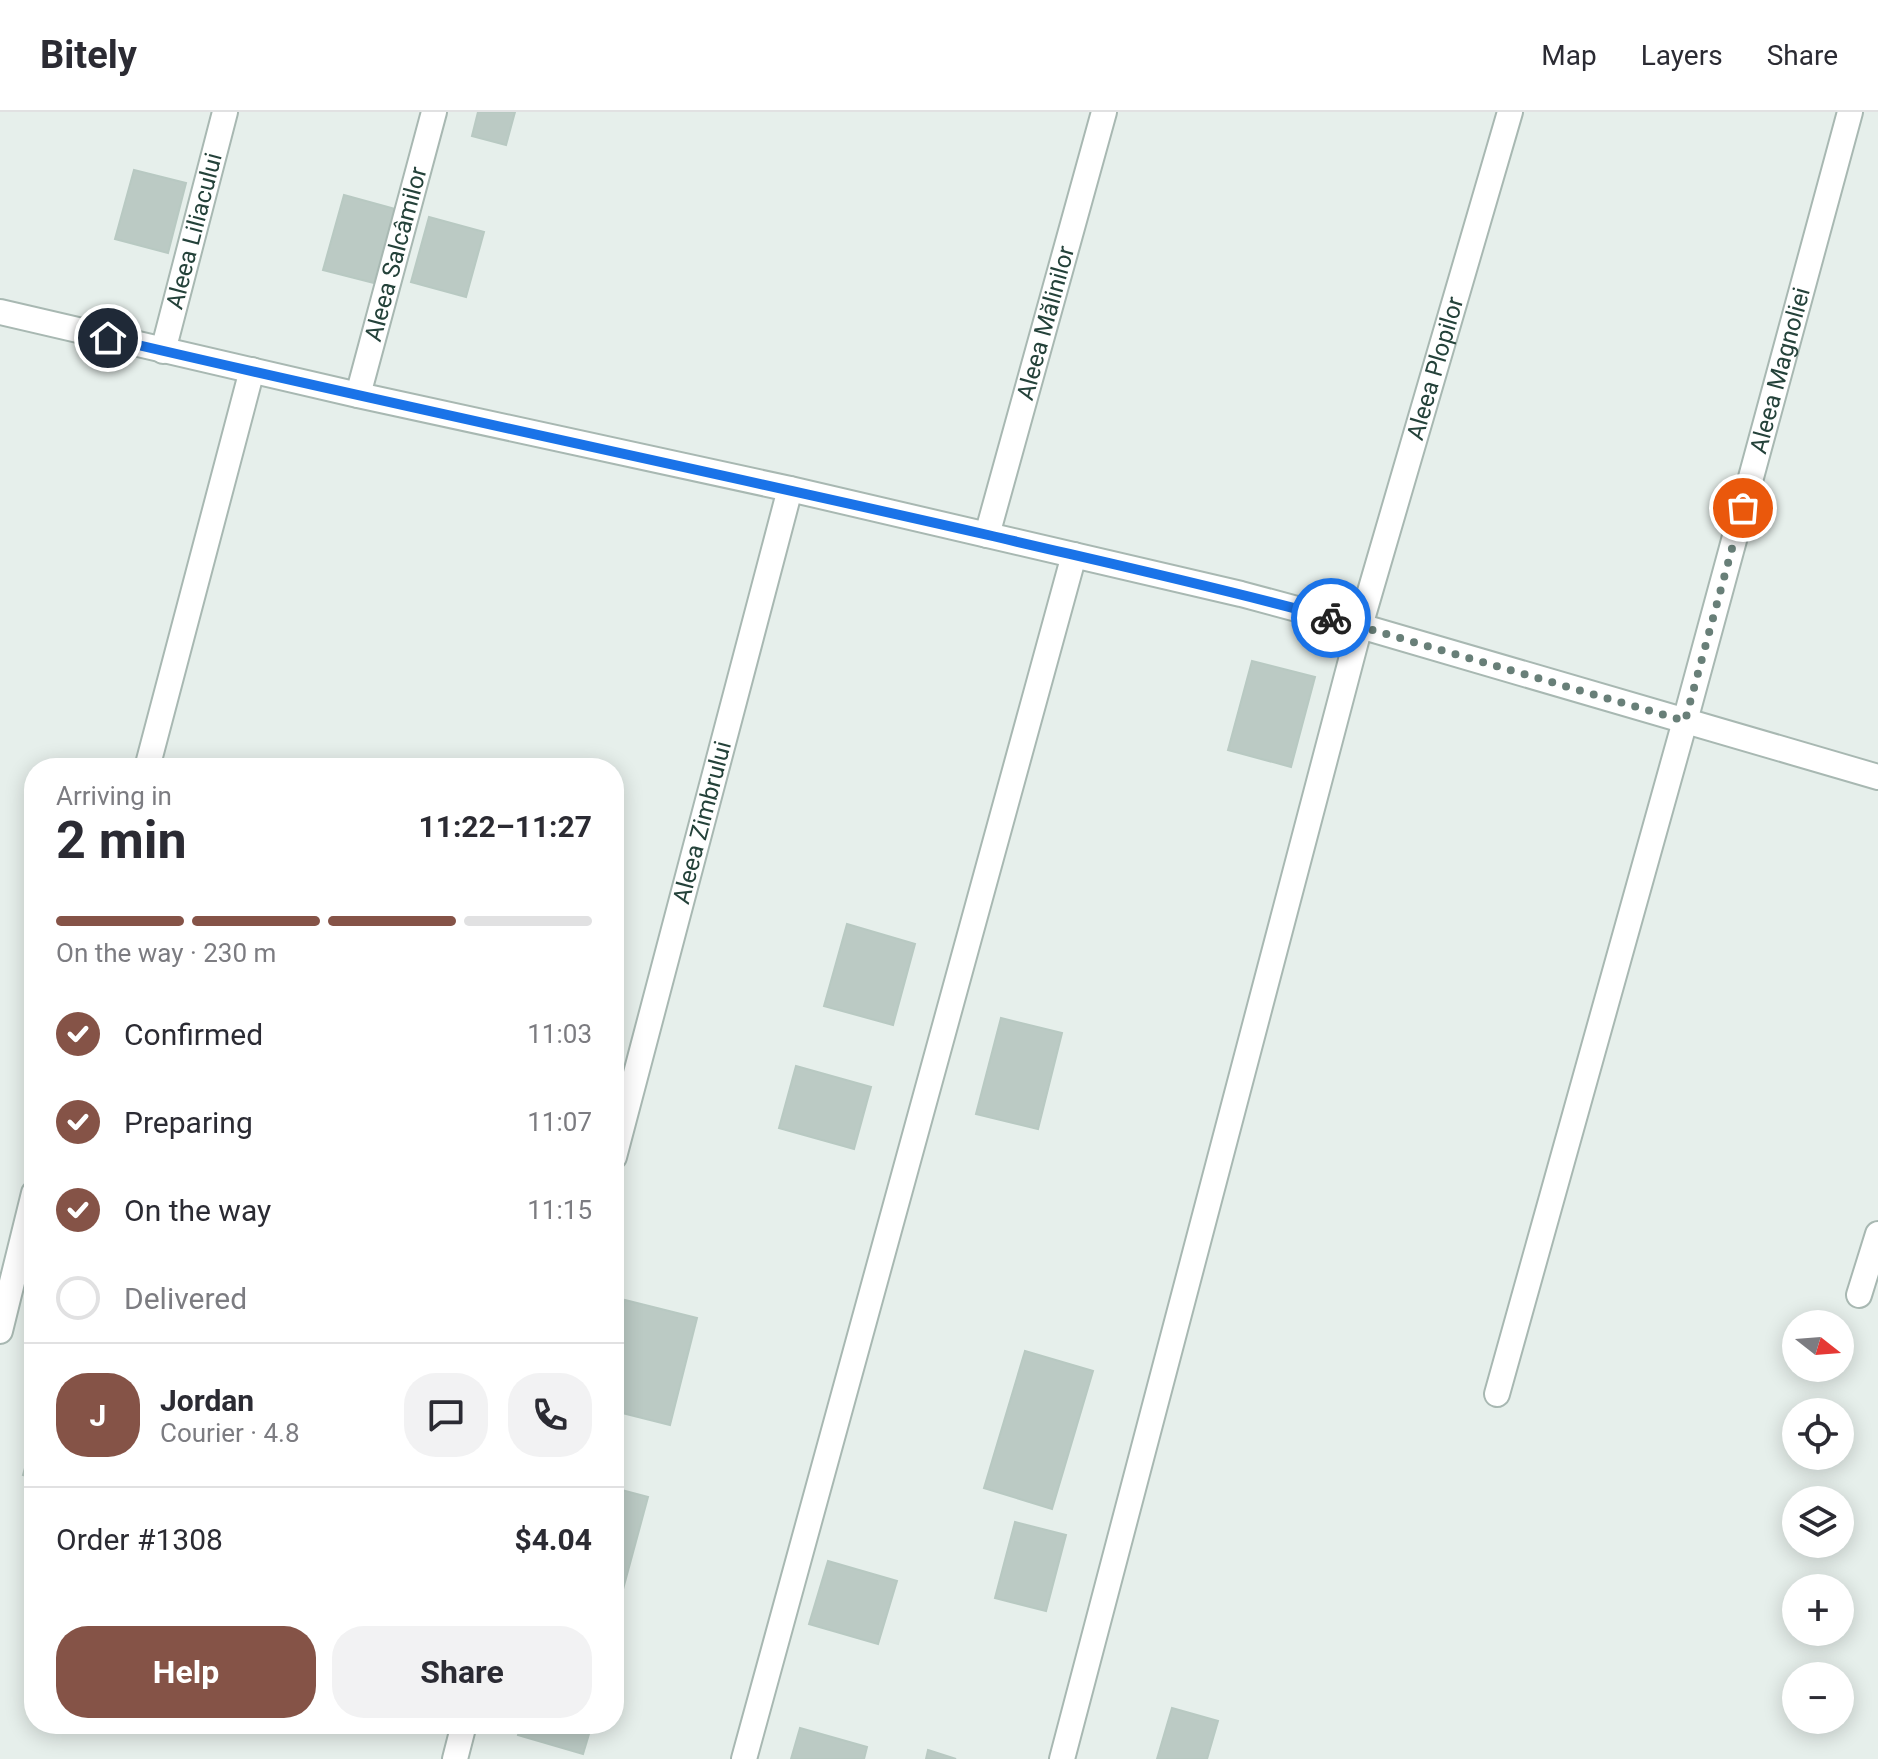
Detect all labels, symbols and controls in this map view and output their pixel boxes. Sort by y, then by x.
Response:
text: Bitely [40,33,137,77]
text: Map [1541,39,1597,72]
text: Layers [1641,39,1723,72]
text: Share [1767,39,1838,72]
street label: Aleea Liliacului [160,150,228,312]
street label: Aleea Salcâmilor [359,164,433,344]
street label: Aleea Mălinilor [1011,243,1080,403]
street label: Aleea Magnoliei [1744,284,1816,456]
street label: Aleea Plopilor [1401,293,1469,443]
pin [74,304,142,372]
icon: home [86,316,130,360]
pin [1709,474,1777,542]
icon: bag [1721,486,1765,530]
courier [1291,578,1371,658]
icon: bike [1309,596,1353,640]
street label: Aleea Zimbrului [667,738,737,907]
text: Arriving in [56,781,172,811]
text: 11:22–11:27 [418,809,592,844]
text: 2 min [56,810,187,871]
text: On the way · 230 m [56,938,276,968]
icon: check [56,1012,100,1056]
text: Confirmed [124,1017,263,1052]
text: 11:03 [527,1019,592,1049]
icon: check [56,1100,100,1144]
text: Preparing [124,1105,253,1140]
text: 11:07 [527,1107,592,1137]
icon: check [56,1188,100,1232]
text: On the way [124,1193,271,1228]
text: 11:15 [527,1195,592,1225]
text: Delivered [124,1281,247,1316]
north arrow [1782,1310,1854,1382]
map controls [1782,1310,1854,1734]
button: chat [404,1373,488,1457]
button: phone [508,1373,592,1457]
text: Jordan [160,1383,254,1418]
text: J [90,1398,106,1433]
button: locate [1782,1398,1854,1470]
text: Courier · 4.8 [160,1418,300,1448]
button: layers [1782,1486,1854,1558]
text: Order #1308 [56,1522,223,1557]
text: $4.04 [514,1522,592,1557]
button: + [1782,1574,1854,1646]
button: Help [56,1626,316,1718]
button: Share [332,1626,592,1718]
button: − [1782,1662,1854,1734]

